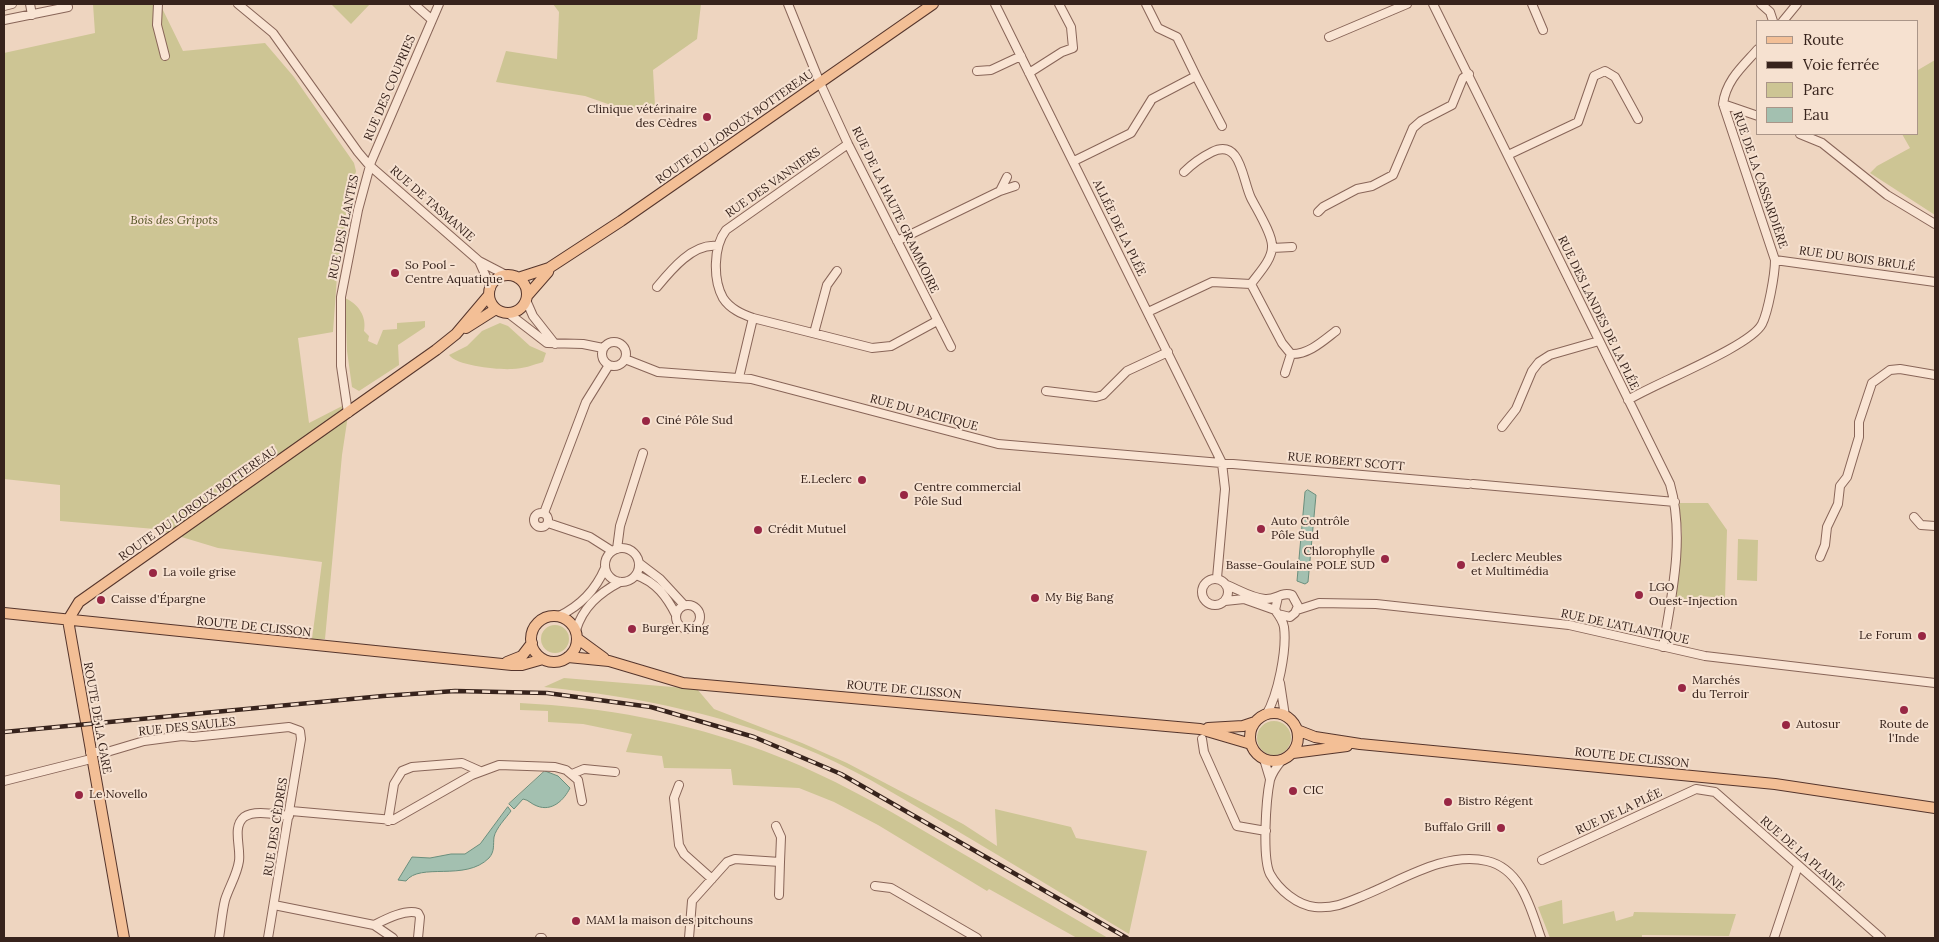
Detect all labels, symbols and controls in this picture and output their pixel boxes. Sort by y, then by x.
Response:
legend [1756,20,1919,135]
text: Route [1803,30,1844,49]
street label: RUE DES COUPRIES [361,33,419,143]
text: Voie ferrée [1803,55,1879,74]
street label: ROUTE DU LOROUX BOTTEREAU [653,67,817,187]
text: Parc [1803,80,1834,99]
place label: Clinique vétérinaire des Cèdres [587,103,697,131]
text: Eau [1803,105,1829,124]
street label: RUE DE LA CASSARDIÈRE [1730,110,1790,250]
marker: Clinique vétérinaire des Cèdres [701,111,713,123]
street label: RUE DE LA HAUTE GRAMMOIRE [848,124,942,296]
street label: RUE DES VANNIERS [723,145,823,221]
street label: RUE DE TASMANIE [387,163,477,245]
street label: RUE DES PLANTES [326,174,362,280]
street label: ALLÉE DE LA PLÉE [1089,177,1149,279]
park label: Bois des Gripots [130,214,218,228]
street label: RUE DES LANDES DE LA PLÉE [1554,234,1642,392]
street label: RUE DU BOIS BRULÉ [1798,244,1916,274]
place label: So Pool - Centre Aquatique [405,259,503,287]
marker: So Pool - Centre Aquatique [389,267,401,279]
street label: RUE DU PACIFIQUE [868,392,980,434]
place label: Ciné Pôle Sud [656,414,733,428]
marker: Ciné Pôle Sud [640,415,652,427]
street label: ROUTE DU LOROUX BOTTEREAU [116,444,280,564]
street label: RUE ROBERT SCOTT [1287,450,1405,474]
place label: E.Leclerc [801,473,852,487]
marker: E.Leclerc [856,474,868,486]
place label: Centre commercial Pôle Sud [914,481,1021,509]
marker: Centre commercial Pôle Sud [898,489,910,501]
place label: Auto Contrôle Pôle Sud [1271,515,1350,543]
place label: Crédit Mutuel [768,523,846,537]
marker: Auto Contrôle Pôle Sud [1255,523,1267,535]
marker: Crédit Mutuel [752,524,764,536]
place label: Chlorophylle Basse-Goulaine POLE SUD [1226,545,1375,573]
place label: Leclerc Meubles et Multimédia [1471,551,1562,579]
marker: Chlorophylle Basse-Goulaine POLE SUD [1379,553,1391,565]
marker: Leclerc Meubles et Multimédia [1455,559,1467,571]
place label: La voile grise [163,566,236,580]
marker: La voile grise [147,567,159,579]
place label: LGO Ouest-Injection [1649,581,1737,609]
marker: LGO Ouest-Injection [1633,589,1645,601]
place label: My Big Bang [1045,591,1113,605]
marker: My Big Bang [1029,592,1041,604]
place label: Caisse d'Épargne [111,593,206,607]
marker: Caisse d'Épargne [95,594,107,606]
street label: RUE DE L'ATLANTIQUE [1560,606,1690,648]
street label: ROUTE DE CLISSON [196,614,312,640]
place label: Burger King [642,622,709,636]
marker: Burger King [626,623,638,635]
place label: Le Forum [1859,629,1912,643]
marker: Le Forum [1916,630,1928,642]
street label: ROUTE DE LA GARE [80,661,114,775]
place label: Marchés du Terroir [1692,674,1749,702]
street label: ROUTE DE CLISSON [846,678,962,702]
marker: Marchés du Terroir [1676,682,1688,694]
marker: Route de l'Inde [1898,704,1910,716]
street label: RUE DES SAULES [138,715,236,739]
place label: Autosur [1796,718,1840,732]
place label: Route de l'Inde [1879,718,1929,746]
marker: Autosur [1780,719,1792,731]
street label: ROUTE DE CLISSON [1574,745,1690,771]
street label: RUE DES CÈDRES [261,777,291,877]
place label: CIC [1303,784,1324,798]
marker: CIC [1287,785,1299,797]
street label: RUE DE LA PLÉE [1574,786,1664,838]
place label: Le Novello [89,788,148,802]
marker: Le Novello [73,789,85,801]
place label: Bistro Régent [1458,795,1533,809]
marker: Bistro Régent [1442,796,1454,808]
street label: RUE DE LA PLAINE [1757,814,1847,894]
place label: Buffalo Grill [1424,821,1491,835]
marker: Buffalo Grill [1495,822,1507,834]
place label: MAM la maison des pitchouns [586,914,753,928]
marker: MAM la maison des pitchouns [570,915,582,927]

